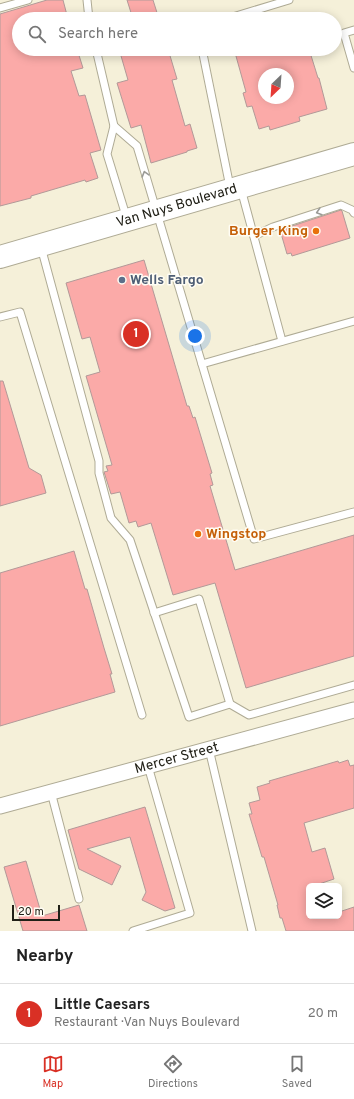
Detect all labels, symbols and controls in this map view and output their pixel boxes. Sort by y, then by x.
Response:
search box [12,12,342,56]
icon: search [26,23,48,45]
text: Search here [58,25,138,44]
north arrow [258,68,294,104]
one-way arrow [141,171,150,178]
street label: Van Nuys Boulevard [114,180,239,231]
one-way arrow [315,207,322,216]
place label: Burger King [229,223,308,240]
marker: Burger King [311,226,321,236]
place label: Wells Fargo [130,272,204,289]
marker: Wells Fargo [117,275,127,285]
pin: 1 [123,319,149,349]
your location [185,326,205,346]
place label: Wingstop [206,526,266,543]
marker: Wingstop [193,529,203,539]
street label: Mercer Street [133,739,220,778]
map controls [306,883,342,919]
button: layers [306,883,342,919]
scale bar [12,903,60,922]
text: 20 m [18,905,44,919]
text: Nearby [16,946,73,968]
text: Little Caesars [54,996,150,1015]
text: 1 [26,1006,32,1022]
text: 20 m [308,1006,338,1022]
text: Restaurant · Van Nuys Boulevard [54,1015,240,1031]
tab: Map [42,1053,64,1091]
tab: Directions [148,1053,198,1091]
tab: Saved [282,1053,312,1091]

